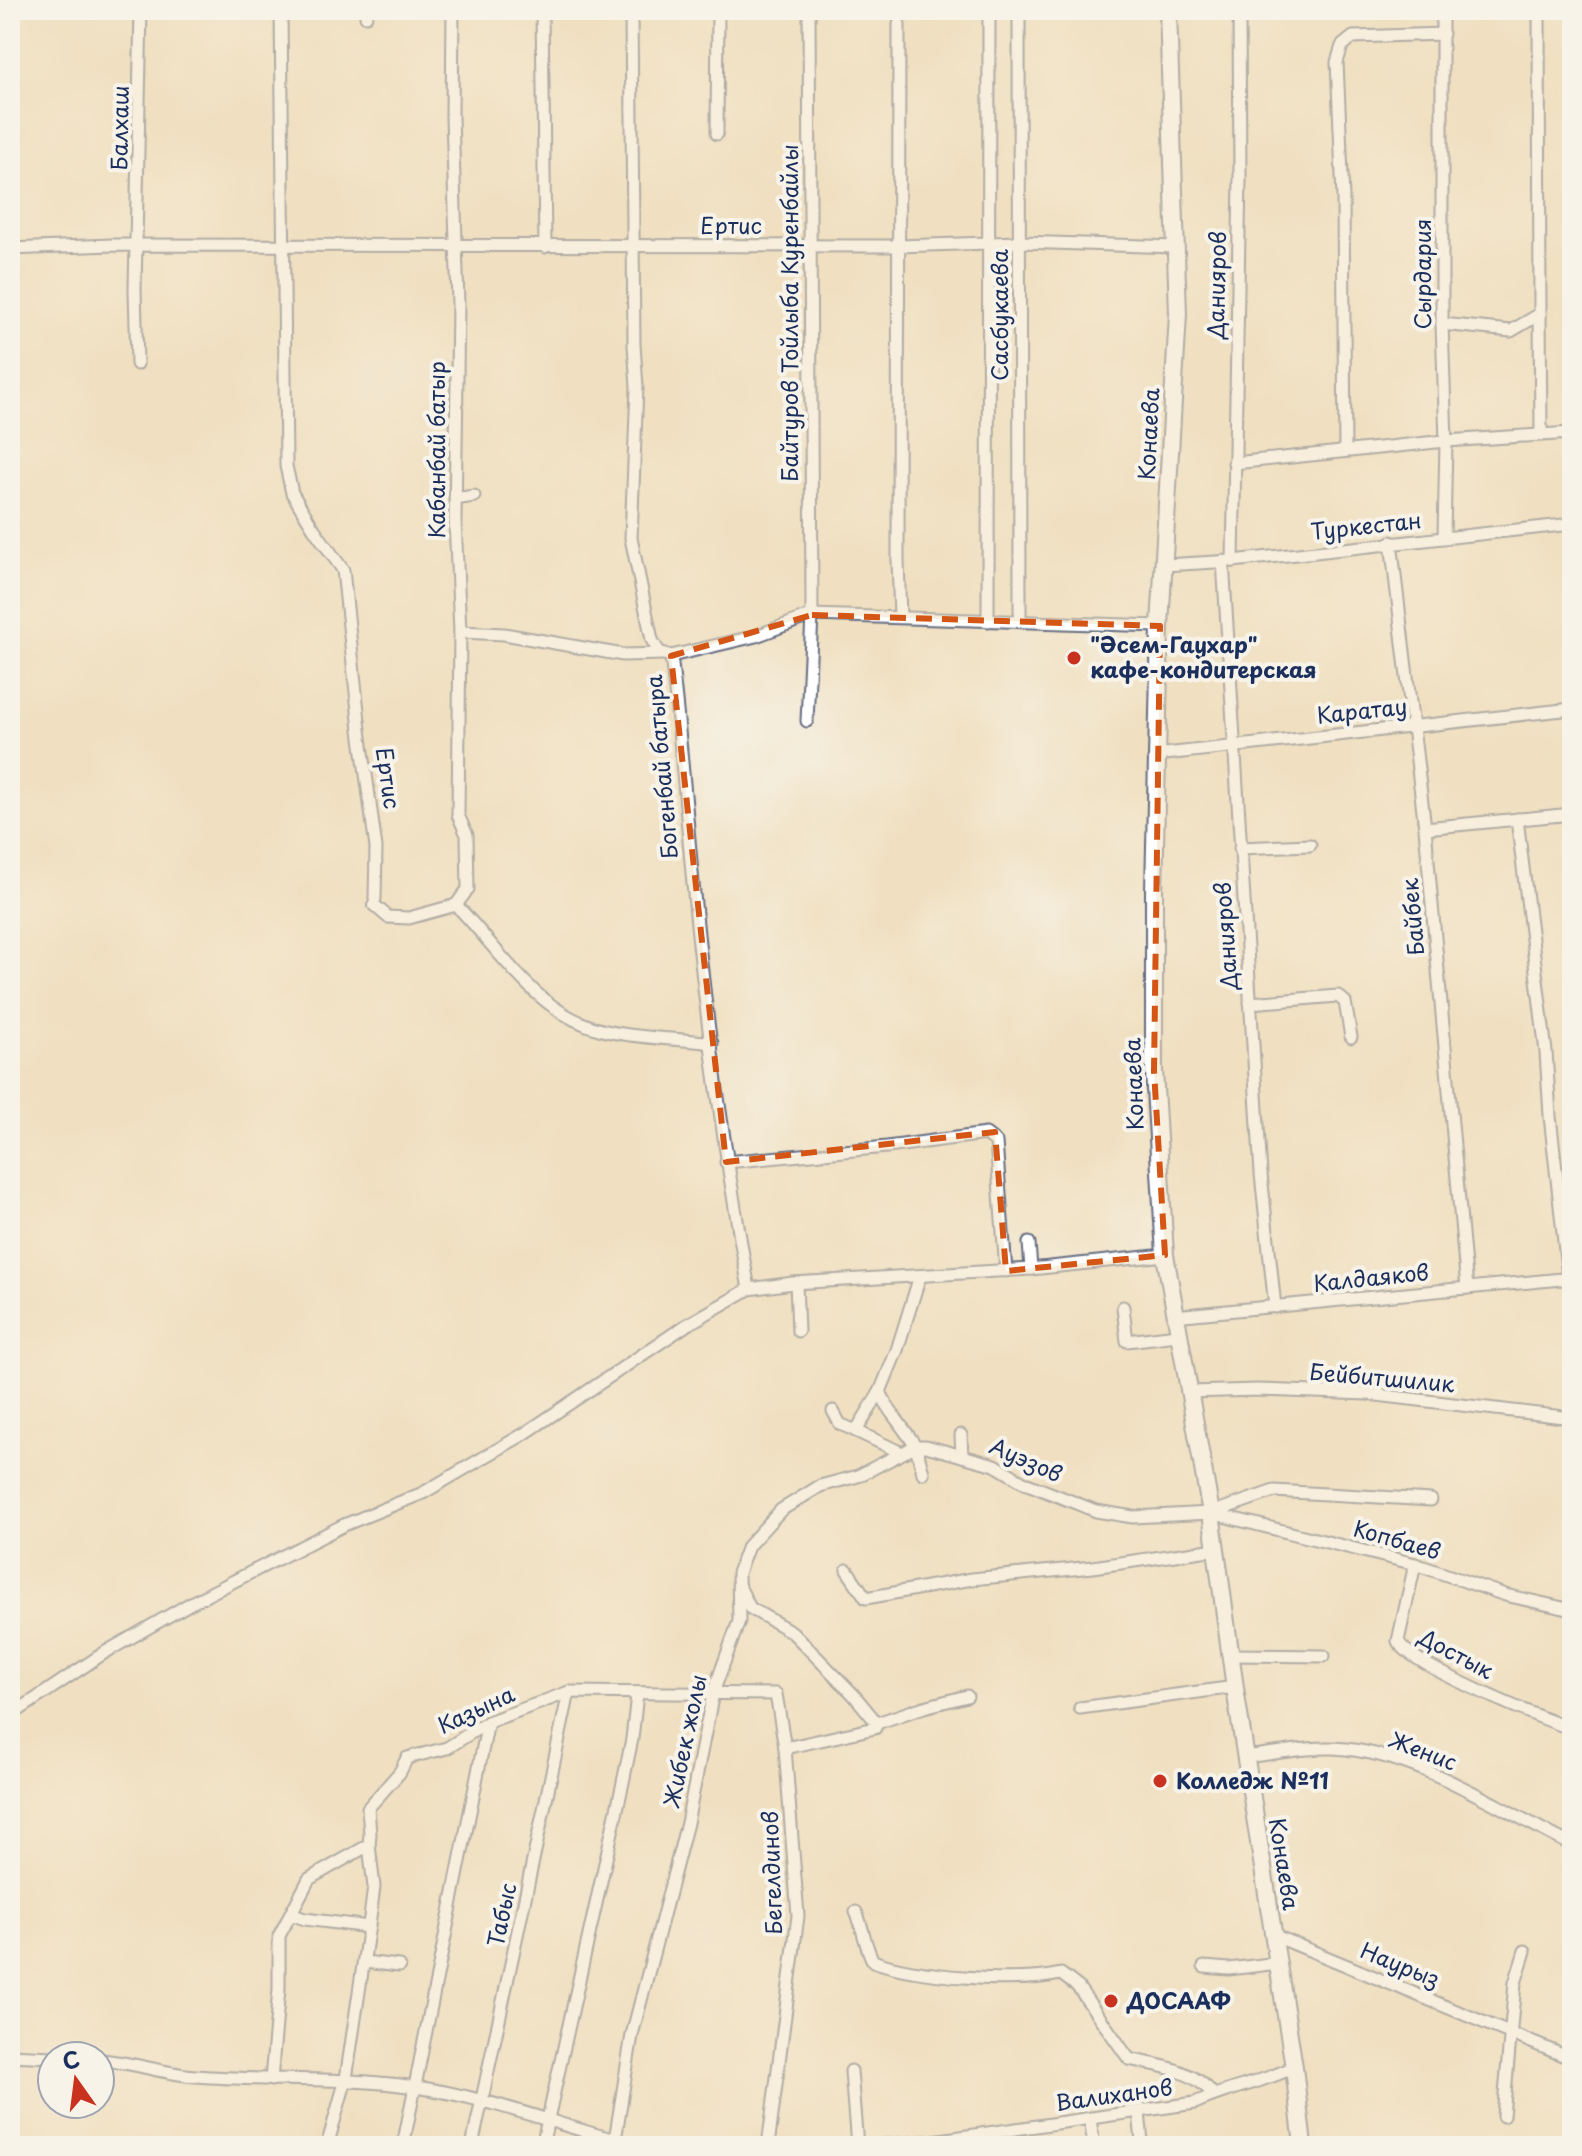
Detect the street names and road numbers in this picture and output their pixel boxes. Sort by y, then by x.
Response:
street label: Балхаш [101,85,136,171]
street label: Байтуров Тойлыба Куренбайлы [772,144,805,482]
street label: Ертис [700,208,762,241]
street label: Сырдария [1405,218,1438,330]
street label: Данияров [1198,231,1233,340]
street label: Сасбукаева [982,249,1015,381]
street label: Кабанбай батыр [419,361,452,539]
street label: Конаева [1129,387,1166,481]
street label: Туркестан [1309,502,1423,547]
street label: Богенбай батыра [636,673,685,861]
street label: Каратау [1315,688,1409,731]
street label: Ертис [369,745,410,811]
street label: Байбек [1392,876,1431,957]
street label: Данияров [1204,881,1245,992]
street label: Конаева [1114,1037,1151,1131]
street label: Калдаяков [1311,1254,1430,1299]
street label: Бейбитшилик [1308,1354,1457,1399]
street label: Ауэзов [985,1428,1068,1489]
street label: Копбаев [1350,1510,1445,1567]
street label: Достык [1412,1619,1501,1687]
street label: Жибек жолы [653,1671,714,1810]
street label: Казына [431,1676,520,1741]
street label: Женис [1385,1722,1462,1777]
street label: Бегелдинов [752,1810,789,1936]
street label: Конаева [1262,1816,1309,1912]
street label: Табыс [478,1880,523,1950]
street label: Наурыз [1356,1933,1445,1994]
street label: Валиханов [1053,2069,1174,2118]

